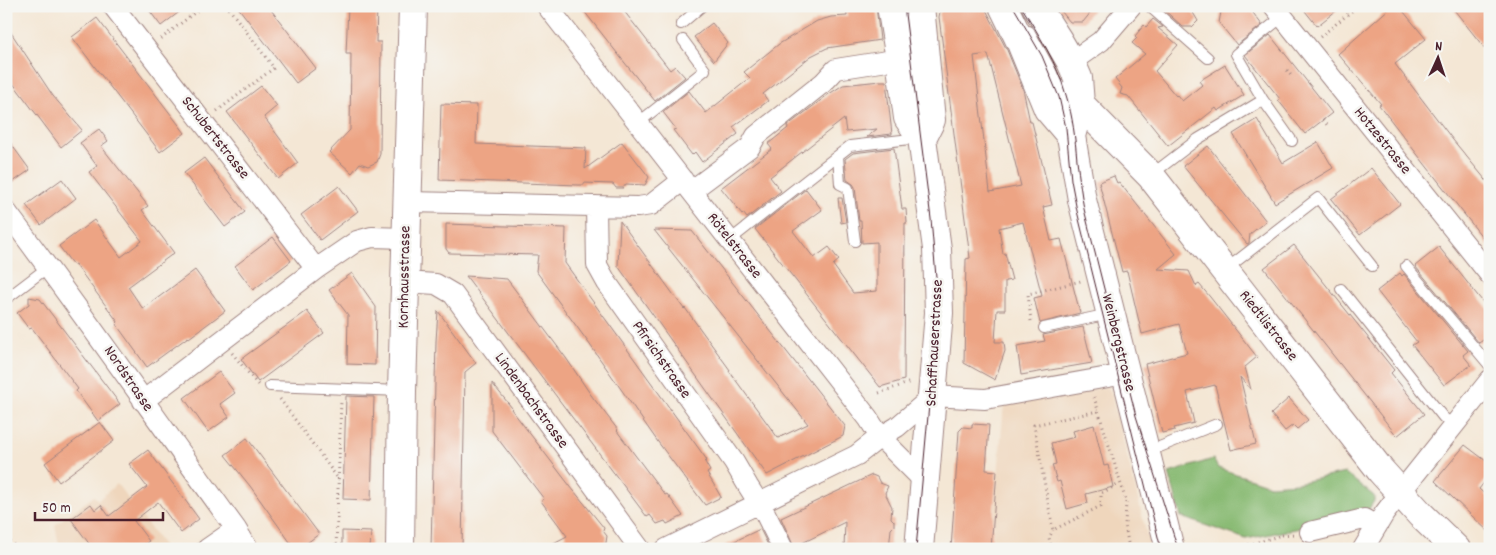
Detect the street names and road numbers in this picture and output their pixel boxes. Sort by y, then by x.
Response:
street label: Schubertstrasse [175,91,255,185]
street label: Hotzestrasse [1348,102,1416,180]
street label: Rötelstrasse [701,208,767,284]
street label: Kornhausstrasse [393,225,417,329]
street label: Schaffhauserstrasse [920,279,950,407]
street label: Riedtlistrasse [1233,286,1303,366]
street label: Weinbergstrasse [1095,292,1141,394]
street label: Pfirsichstrasse [626,316,696,404]
street label: Nordstrasse [97,341,159,417]
street label: Lindenbachstrasse [488,348,574,454]

